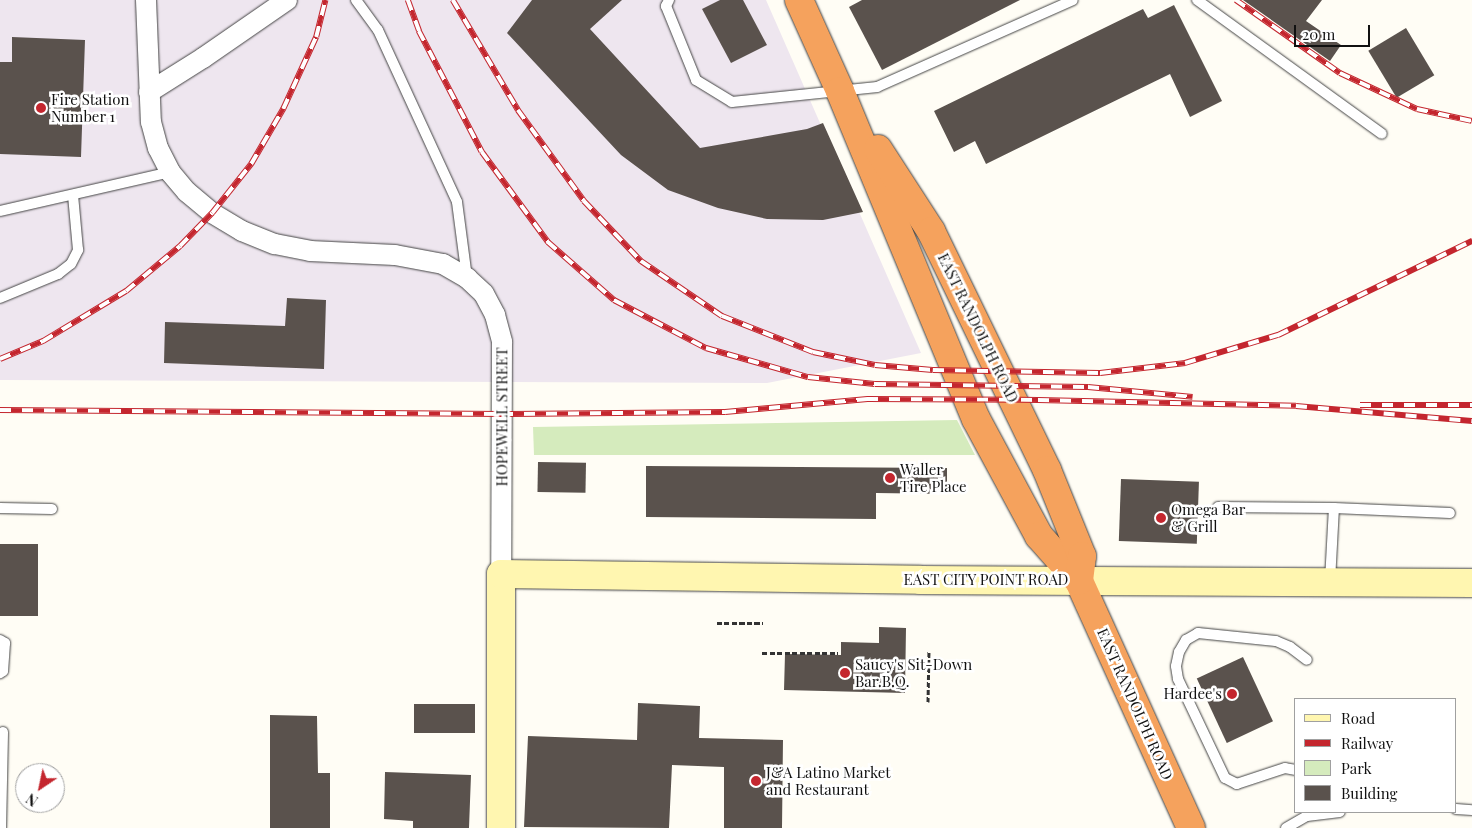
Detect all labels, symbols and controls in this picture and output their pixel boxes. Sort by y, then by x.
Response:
scale bar [1297,15,1373,47]
text: 20 m [1302,24,1335,44]
place label: Fire Station Number 1 [51,90,129,125]
marker: Fire Station Number 1 [35,102,47,114]
street label: EAST RANDOLPH ROAD [934,250,1022,406]
street label: HOPEWELL STREET [493,348,511,486]
place label: Waller Tire Place [900,460,967,495]
marker: Waller Tire Place [884,472,896,484]
place label: Omega Bar & Grill [1171,500,1245,535]
marker: Omega Bar & Grill [1155,512,1167,524]
street label: EAST CITY POINT ROAD [903,571,1069,589]
street label: EAST RANDOLPH ROAD [1093,625,1177,783]
place label: Saucy's Sit-Down Bar.B.Q. [855,655,972,690]
marker: Saucy's Sit-Down Bar.B.Q. [839,667,851,679]
place label: Hardee's [1164,685,1222,703]
marker: Hardee's [1226,688,1238,700]
legend [1294,698,1457,813]
text: Road [1341,708,1375,728]
text: Railway [1341,733,1393,753]
text: Park [1341,758,1372,778]
north arrow [15,763,65,813]
place label: J&A Latino Market and Restaurant [766,763,891,798]
marker: J&A Latino Market and Restaurant [750,775,762,787]
text: Building [1341,783,1397,803]
text: N [22,789,41,811]

